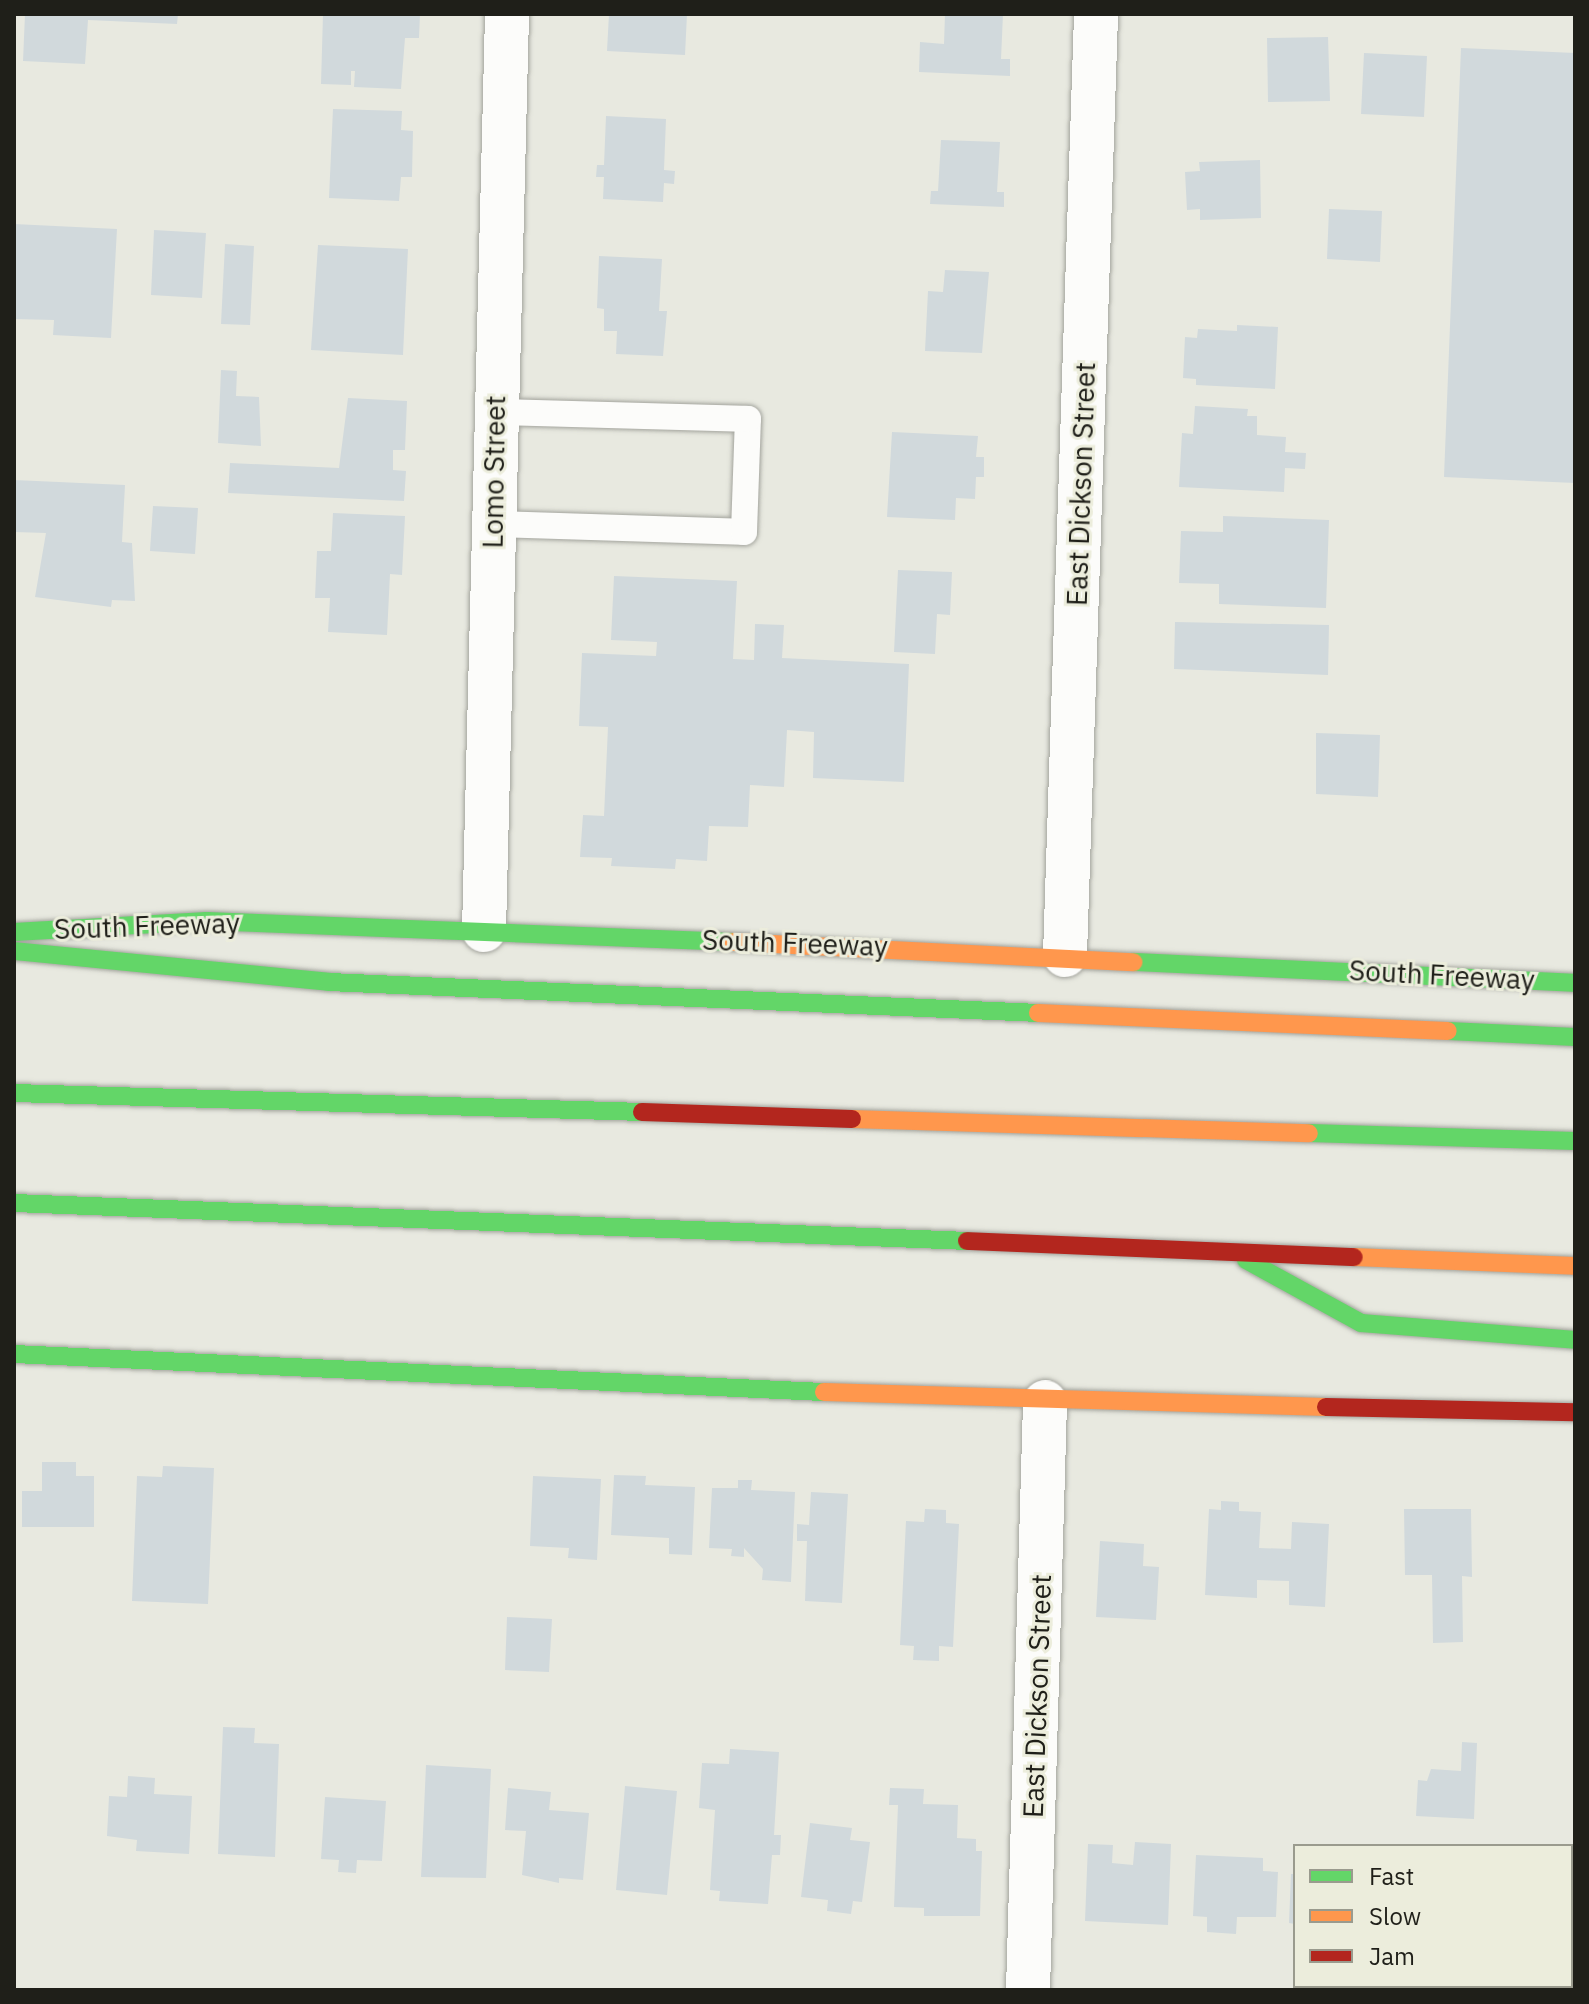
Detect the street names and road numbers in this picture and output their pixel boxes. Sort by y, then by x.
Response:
street label: East Dickson Street [1060,361,1102,607]
street label: Lomo Street [476,395,512,549]
street label: South Freeway [53,906,241,946]
street label: South Freeway [701,923,889,963]
street label: South Freeway [1348,953,1536,997]
street label: East Dickson Street [1016,1573,1058,1819]

